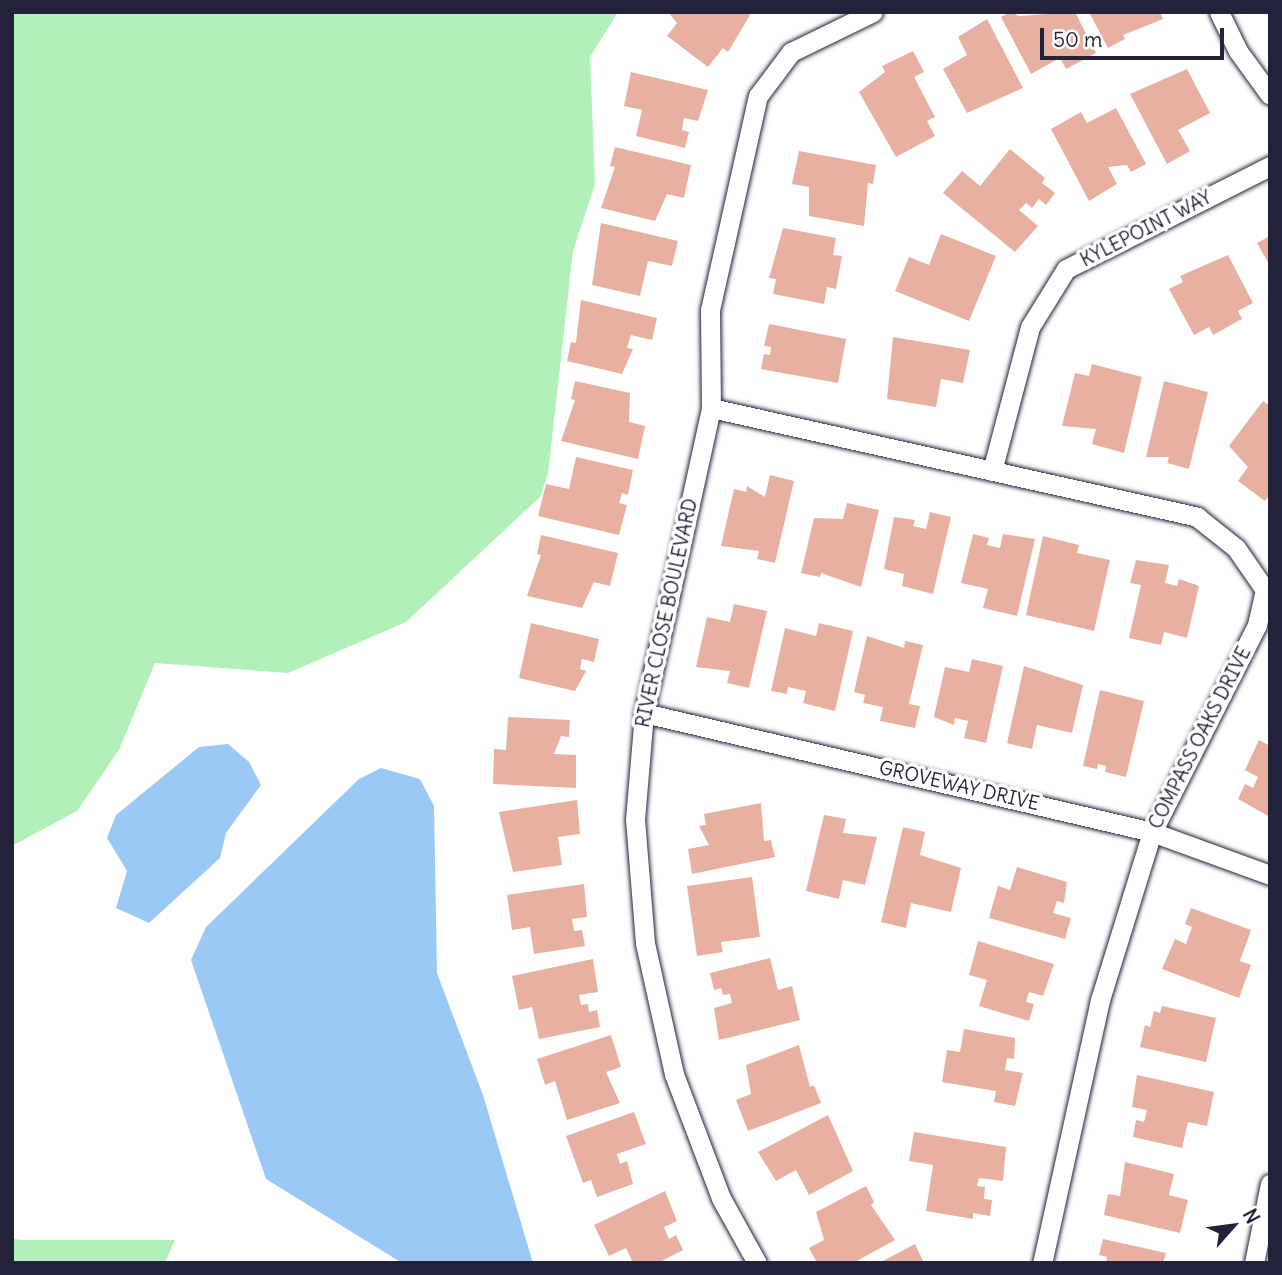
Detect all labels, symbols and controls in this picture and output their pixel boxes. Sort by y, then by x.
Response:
scale bar [1044,14,1228,58]
text: 50 m [1053,26,1102,53]
street label: KYLEPOINT WAY [1077,186,1215,272]
street label: RIVER CLOSE BOULEVARD [632,496,702,730]
street label: COMPASS OAKS DRIVE [1144,643,1256,833]
street label: GROVEWAY DRIVE [877,757,1041,815]
north arrow [1198,1191,1268,1261]
text: N [1238,1205,1265,1228]

